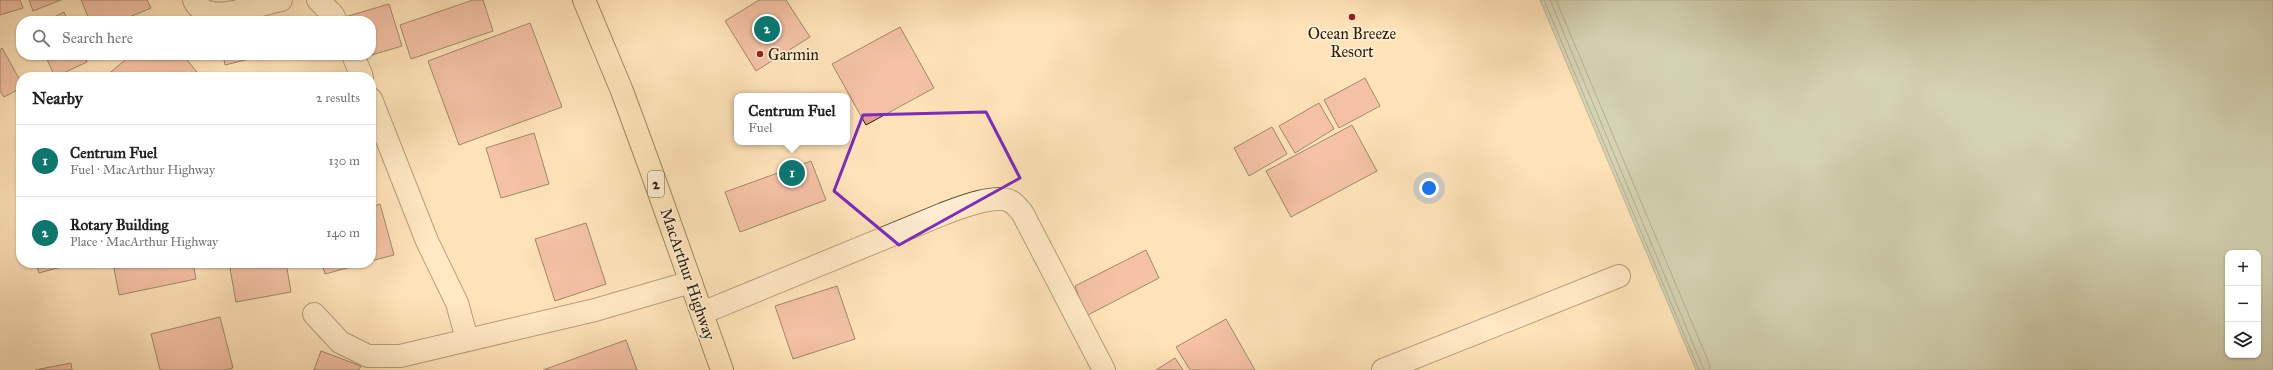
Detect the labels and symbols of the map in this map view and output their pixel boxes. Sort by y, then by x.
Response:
marker: Ocean Breeze Resort [1347,12,1357,22]
pin: 2 [754,14,780,44]
place label: Ocean Breeze Resort [1308,24,1396,61]
place label: Garmin [768,45,819,64]
marker: Garmin [755,49,765,59]
pin: 1 [779,158,805,188]
road number: 2 [648,171,664,197]
your location [1419,178,1439,198]
street label: MacArthur Highway [656,206,720,343]

